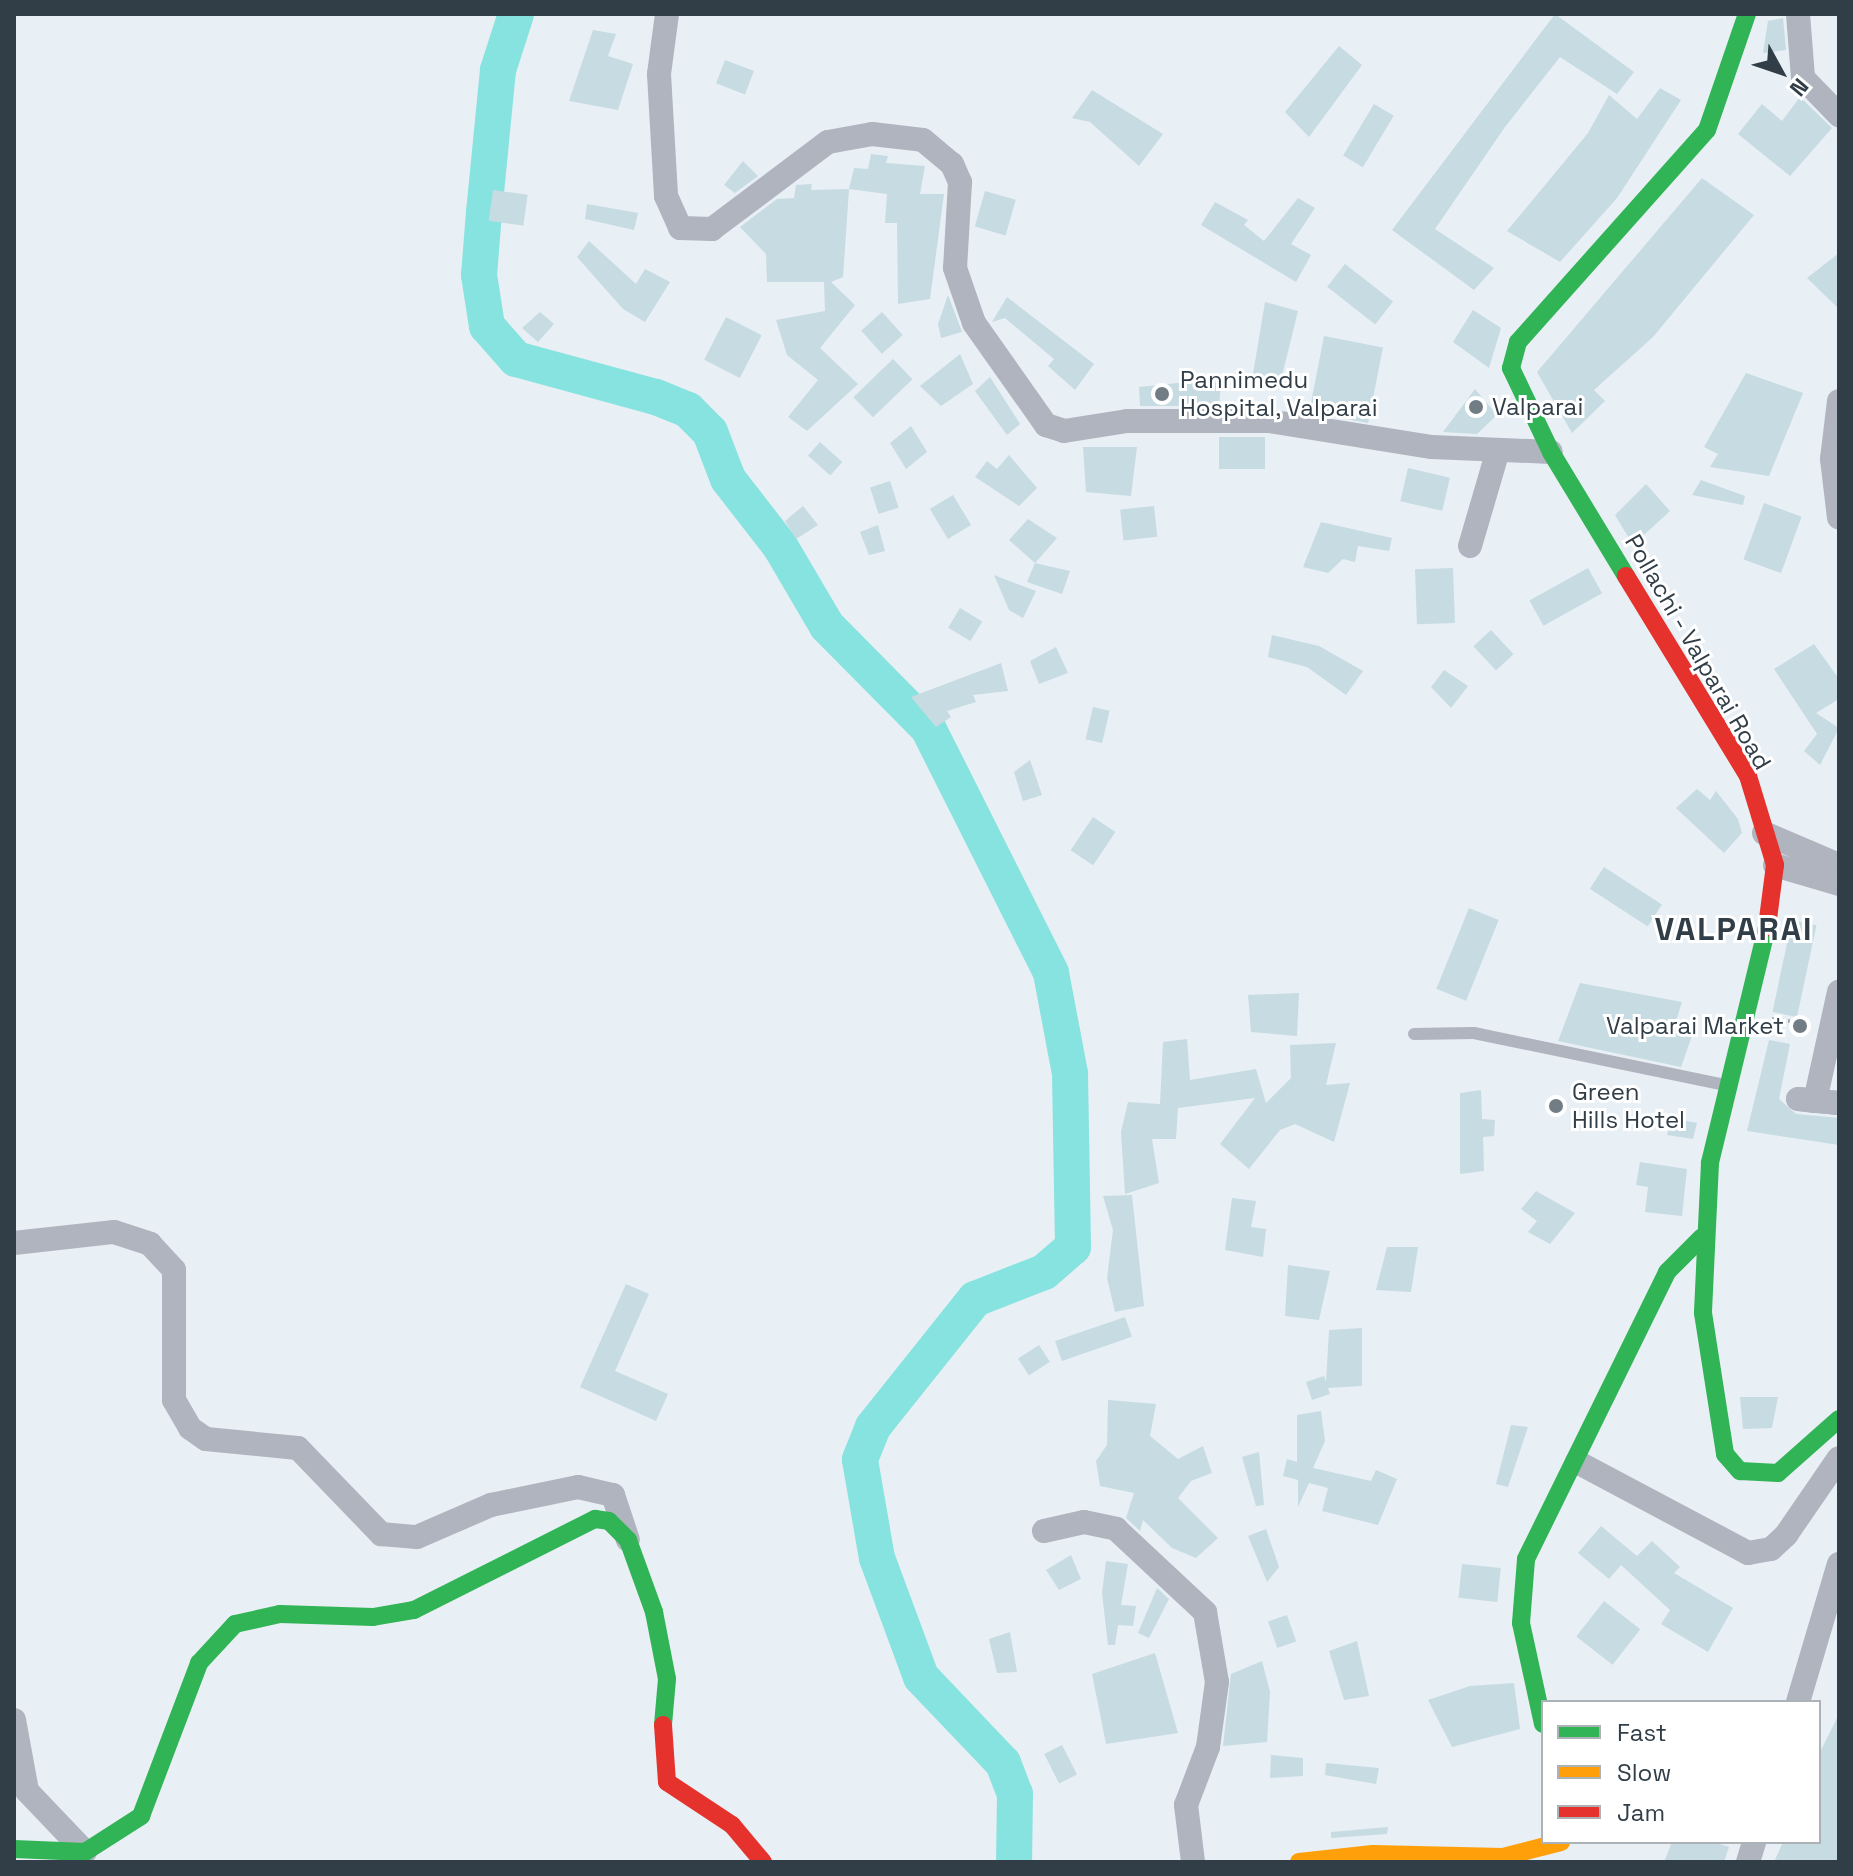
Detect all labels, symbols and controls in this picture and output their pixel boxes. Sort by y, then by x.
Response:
north arrow [1741,32,1821,112]
text: N [1784,73,1815,102]
place label: Pannimedu Hospital, Valparai [1180,366,1379,422]
marker: Pannimedu Hospital, Valparai [1151,383,1173,405]
place label: Valparai [1492,393,1583,421]
marker: Valparai [1467,398,1485,416]
street label: Pollachi - Valparai Road [1618,528,1778,776]
district label: VALPARAI [1655,910,1813,948]
place label: Valparai Market [1606,1012,1784,1040]
marker: Valparai Market [1791,1017,1809,1035]
place label: Green Hills Hotel [1572,1078,1685,1134]
marker: Green Hills Hotel [1547,1097,1565,1115]
legend [1541,1700,1821,1844]
text: Fast [1617,1717,1667,1748]
text: Slow [1617,1757,1671,1788]
text: Jam [1617,1797,1665,1828]

